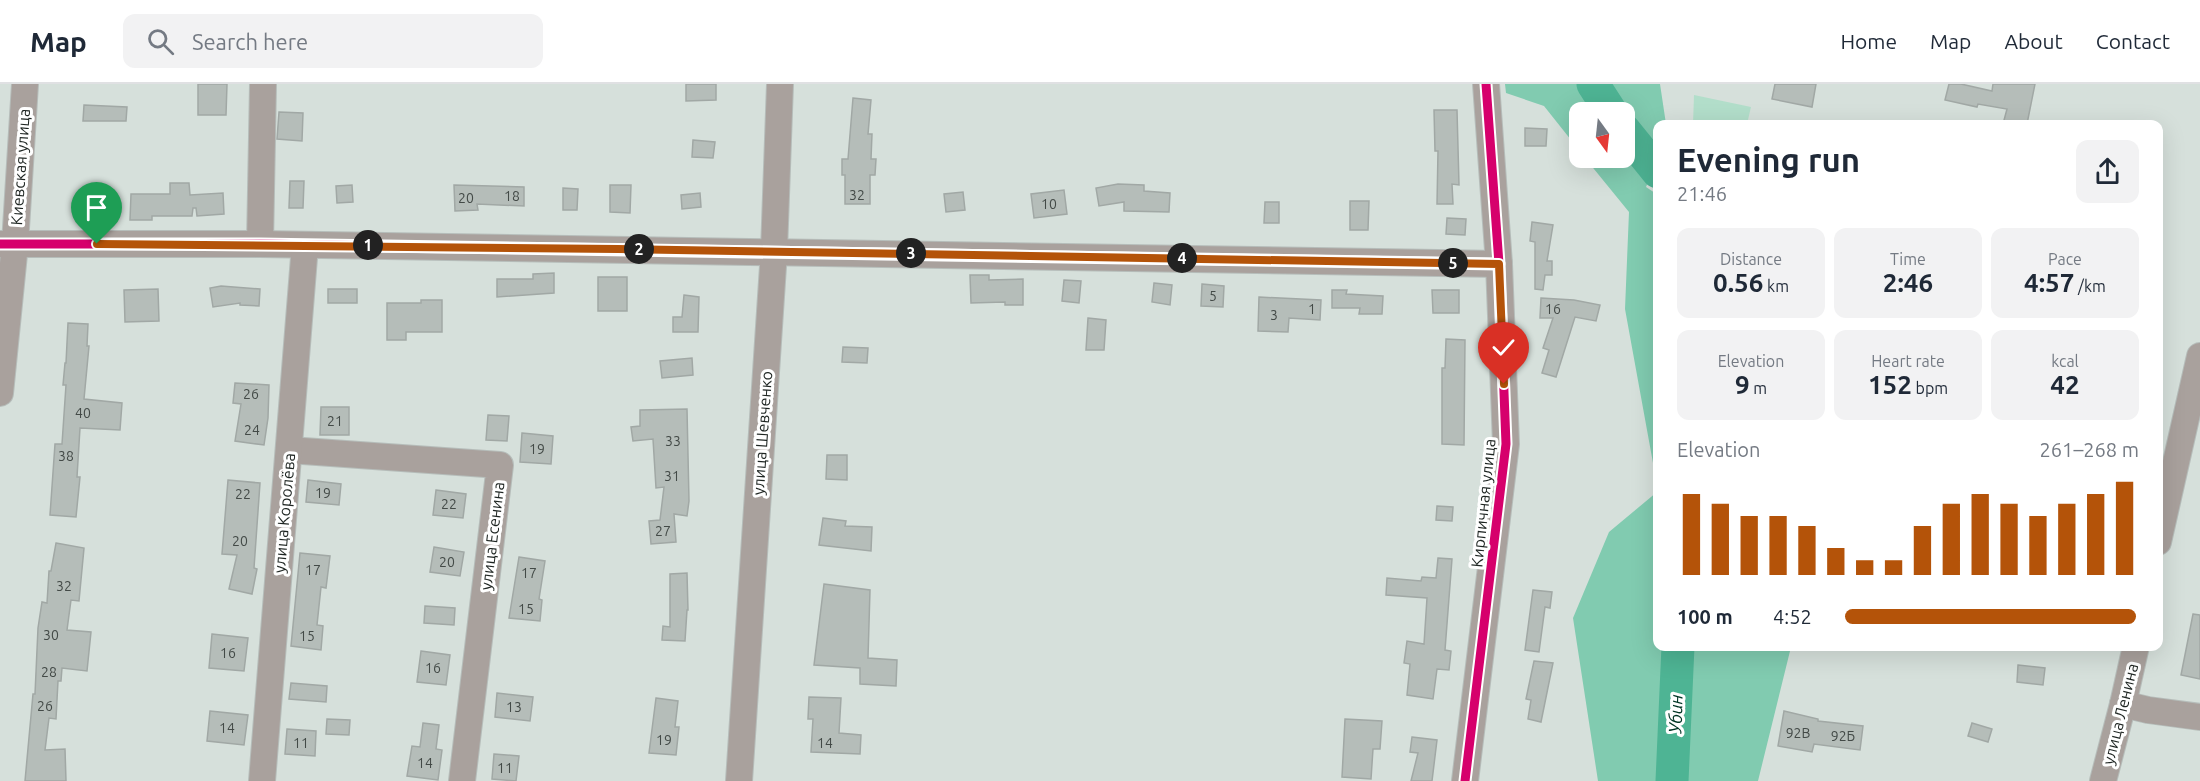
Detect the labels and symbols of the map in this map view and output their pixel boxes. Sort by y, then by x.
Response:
north arrow [1569,102,1635,168]
street label: Киевская улица [7,108,33,226]
pin [71,182,122,244]
house number: 32 [849,187,865,203]
house number: 18 [504,188,520,204]
house number: 20 [458,190,474,206]
house number: 10 [1041,196,1057,212]
pin: 1 [353,230,383,260]
pin: 2 [624,234,654,264]
pin: 3 [896,238,926,268]
pin: 4 [1167,243,1197,273]
pin: 5 [1438,248,1468,278]
house number: 5 [1209,288,1217,304]
house number: 1 [1308,301,1316,317]
house number: 16 [1545,301,1561,317]
house number: 3 [1270,307,1278,323]
pin [1478,322,1529,384]
street label: улица Шевченко [749,370,775,496]
house number: 26 [243,386,259,402]
house number: 40 [75,405,91,421]
house number: 21 [327,413,343,429]
house number: 24 [244,422,260,438]
house number: 33 [665,433,681,449]
street label: Кирпичная улица [1467,438,1499,568]
house number: 19 [529,441,545,457]
house number: 38 [58,448,74,464]
street label: улица Королёва [270,452,298,574]
house number: 31 [664,468,680,484]
street label: улица Есенина [476,481,508,591]
house number: 19 [315,485,331,501]
house number: 22 [235,486,251,502]
house number: 22 [441,496,457,512]
house number: 27 [655,523,671,539]
house number: 20 [232,533,248,549]
house number: 20 [439,554,455,570]
house number: 17 [305,562,321,578]
house number: 17 [521,565,537,581]
house number: 32 [56,578,72,594]
house number: 15 [518,601,534,617]
house number: 30 [43,627,59,643]
house number: 15 [299,628,315,644]
house number: 16 [220,645,236,661]
house number: 16 [425,660,441,676]
street label: улица Ленина [2099,661,2141,767]
house number: 28 [41,664,57,680]
water label: Убин [1664,694,1686,735]
house number: 26 [37,698,53,714]
house number: 13 [506,699,522,715]
house number: 14 [219,720,235,736]
house number: 92В [1786,725,1810,741]
house number: 92Б [1831,728,1855,744]
house number: 19 [656,732,672,748]
house number: 11 [293,735,309,751]
house number: 14 [817,735,833,751]
house number: 14 [417,755,433,771]
house number: 11 [497,760,513,776]

